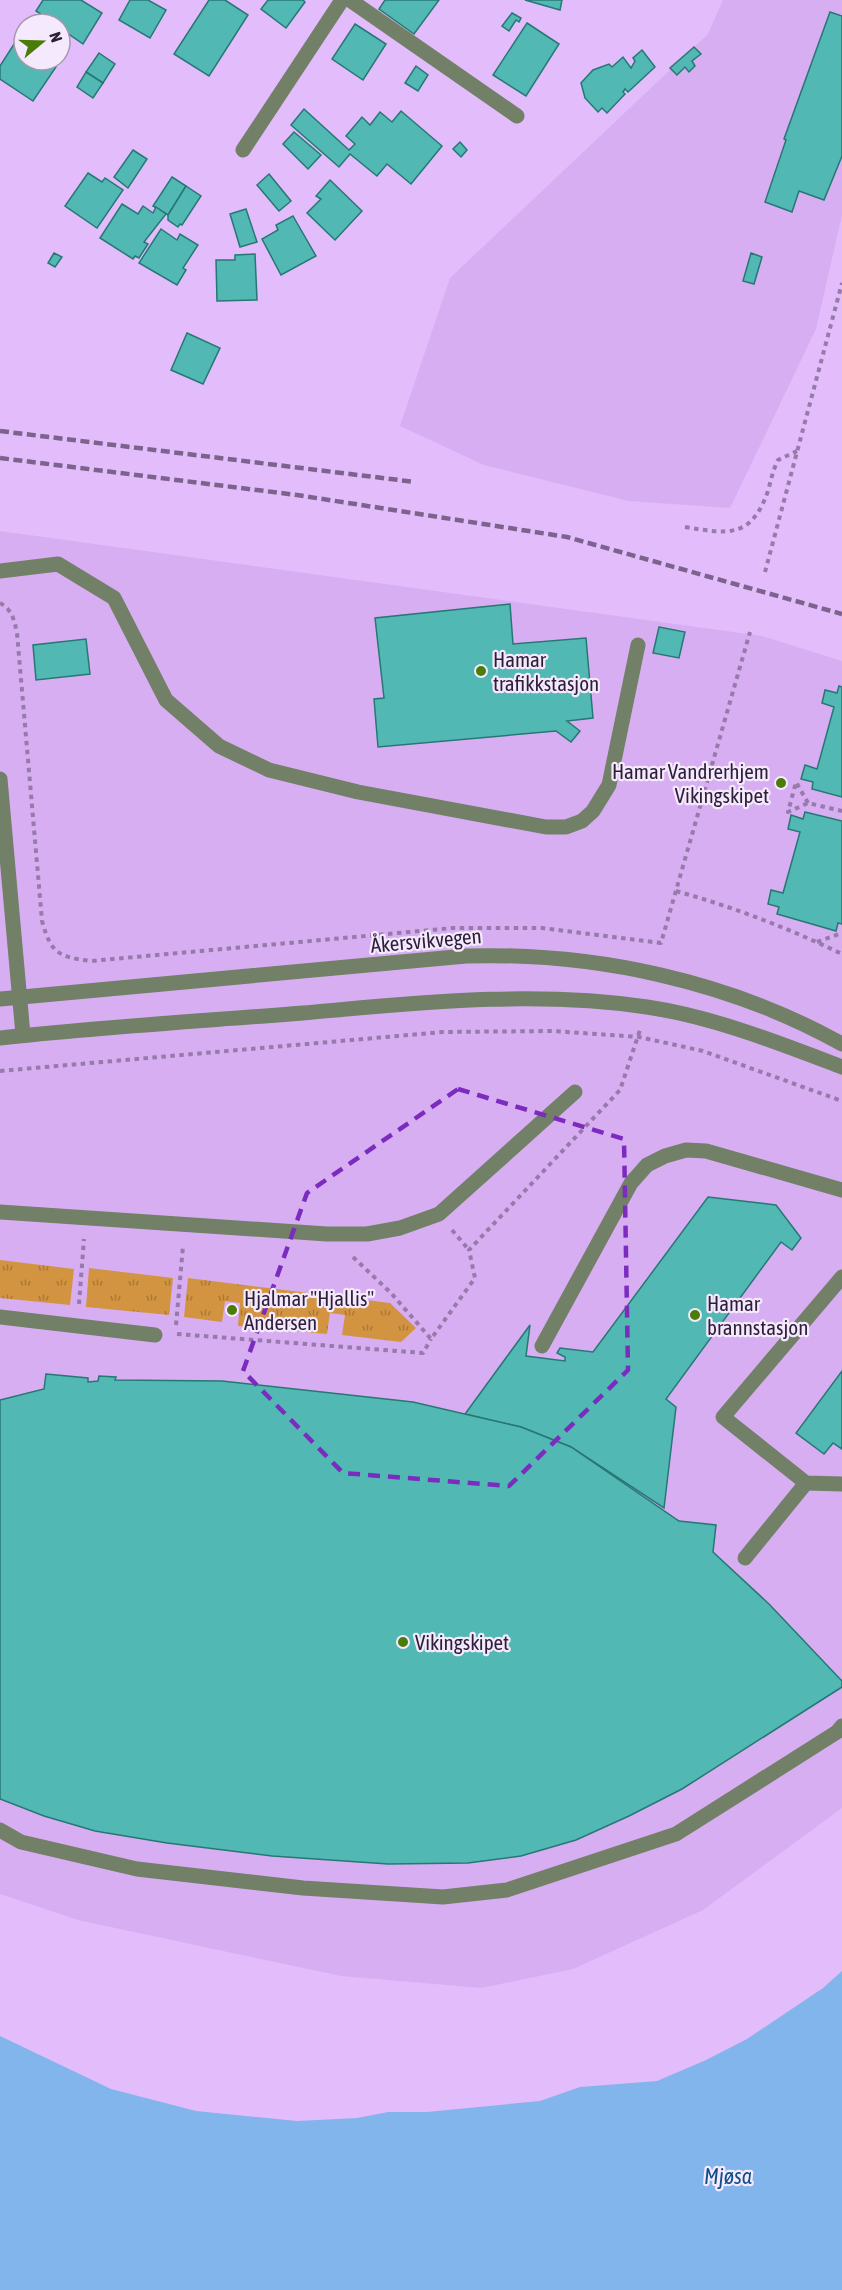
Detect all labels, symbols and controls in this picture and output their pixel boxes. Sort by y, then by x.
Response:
north arrow [12,12,72,72]
text: N [46,30,66,45]
place label: Hamar trafikkstasjon [493,647,599,695]
marker: Hamar trafikkstasjon [474,664,488,678]
place label: Hamar Vandrerhjem Vikingskipet [612,759,769,807]
marker: Hamar Vandrerhjem Vikingskipet [774,776,788,790]
street label: Åkersvikvegen [370,923,482,957]
place label: Hjalmar "Hjallis" Andersen [244,1286,374,1334]
place label: Hamar brannstasjon [707,1291,808,1339]
marker: Hjalmar "Hjallis" Andersen [225,1303,239,1317]
marker: Hamar brannstasjon [688,1308,702,1322]
place label: Vikingskipet [415,1630,509,1654]
marker: Vikingskipet [396,1635,410,1649]
water label: Mjøsa [704,2163,752,2189]

